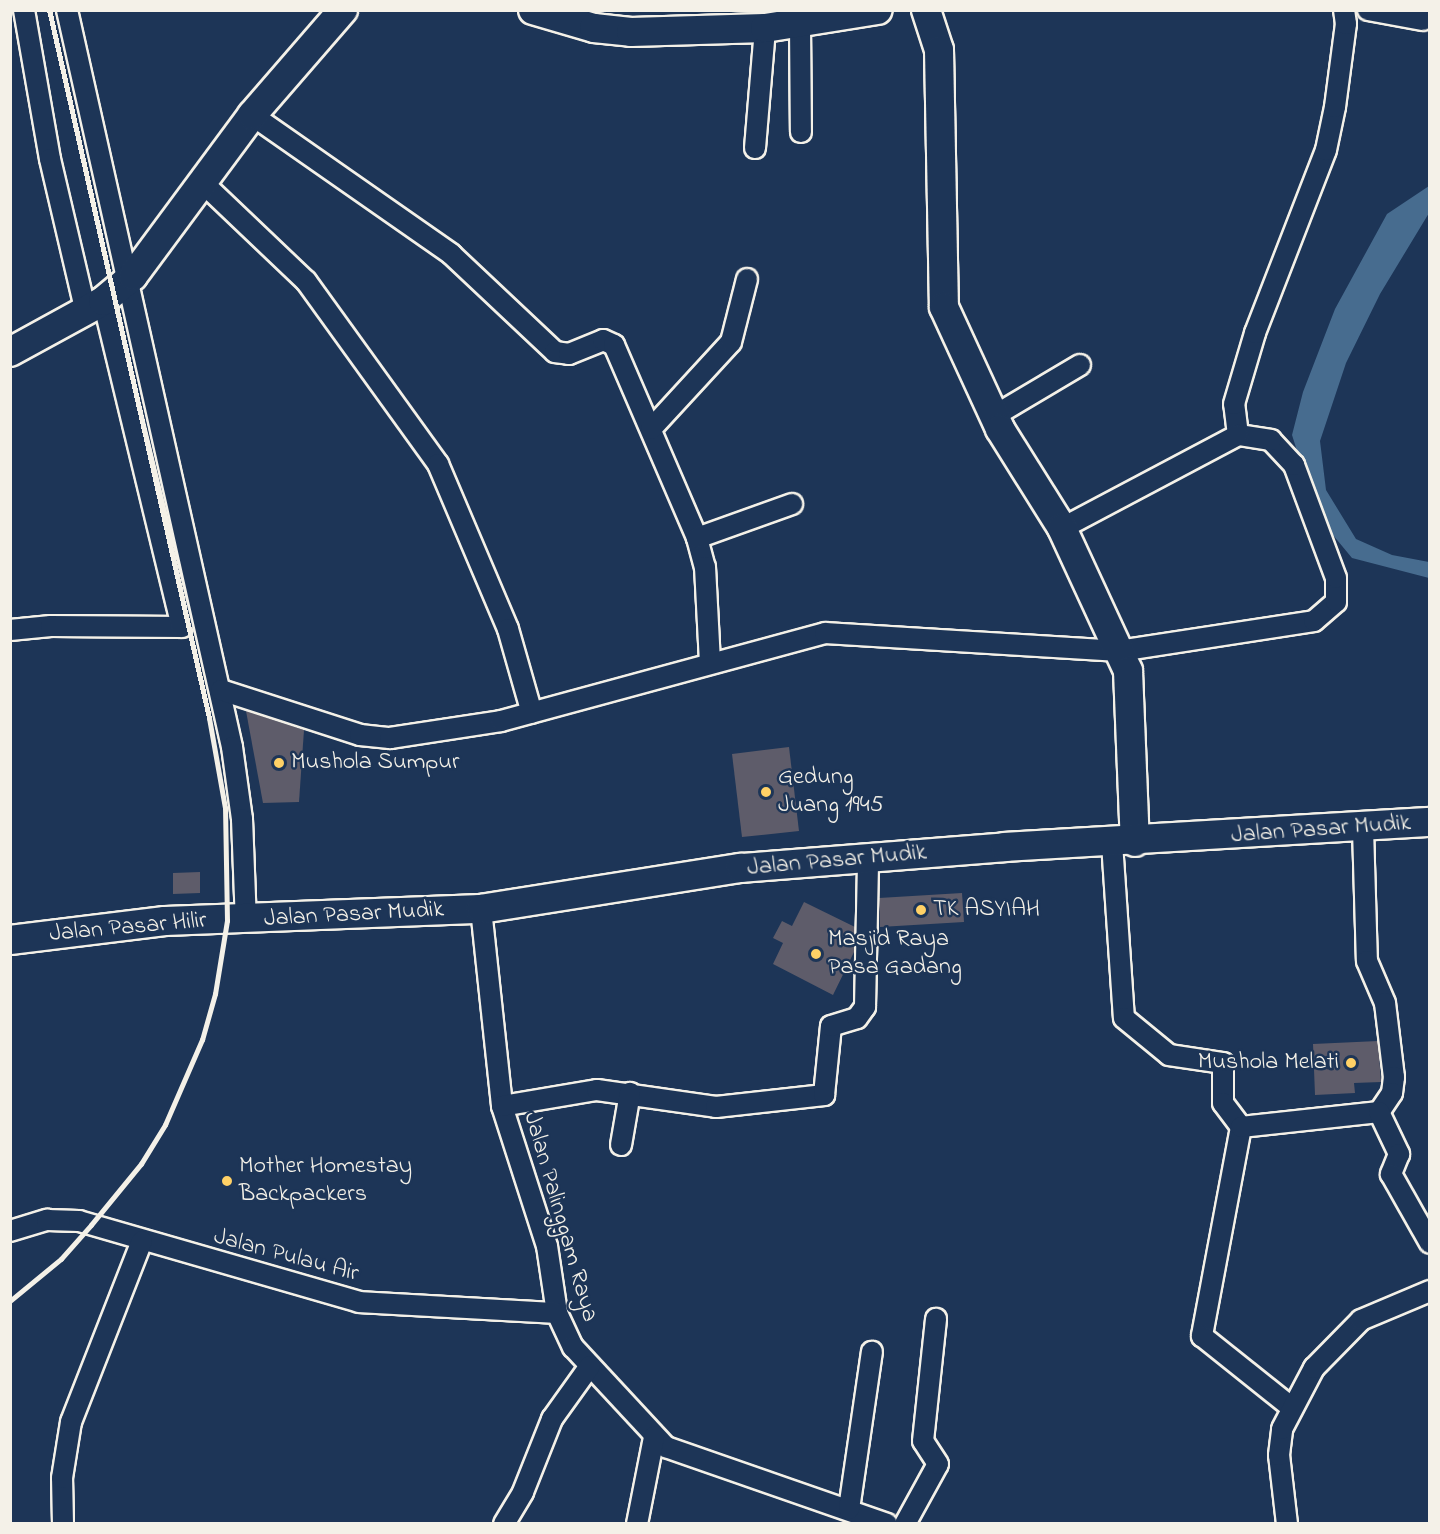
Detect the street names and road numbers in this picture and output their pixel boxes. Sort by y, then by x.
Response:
street label: Jalan Pasar Mudik [1230,809,1412,851]
street label: Jalan Pasar Mudik [746,839,928,883]
street label: Jalan Pasar Mudik [263,896,445,934]
street label: Jalan Pasar Hilir [48,907,208,949]
street label: Jalan Palinggam Raya [516,1109,604,1325]
street label: Jalan Pulau Air [210,1223,362,1289]

